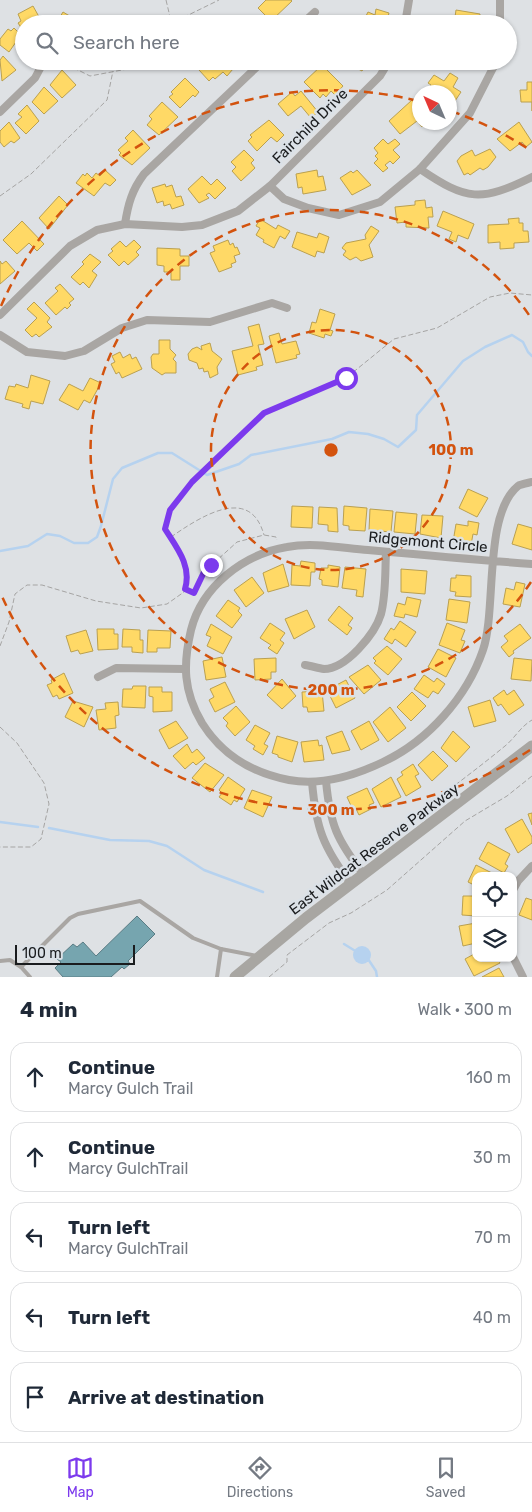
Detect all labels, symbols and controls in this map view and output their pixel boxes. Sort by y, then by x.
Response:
search box [15,15,517,70]
icon: search [33,29,61,57]
text: Search here [73,31,180,54]
street label: Fairchild Drive [269,85,351,167]
north arrow [412,85,457,130]
route start [335,367,358,390]
centre of rings [322,441,340,459]
text: 100 m [429,441,473,459]
street label: Ridgemont Circle [368,528,488,556]
route end [200,554,223,577]
text: 200 m [307,681,355,699]
street label: East Wildcat Reserve Parkway [286,779,462,919]
text: 300 m [307,801,355,819]
map controls [472,872,517,962]
button: locate [472,872,517,917]
button: layers [472,917,517,962]
scale bar [15,942,135,965]
text: 100 m [22,945,62,962]
text: 4 min [20,997,78,1022]
text: Walk · 300 m [418,1000,512,1019]
text: Continue [68,1056,155,1079]
icon: ahead [21,1063,49,1091]
text: 160 m [466,1068,511,1087]
text: Marcy Gulch Trail [68,1079,193,1098]
text: Continue [68,1136,155,1159]
icon: ahead [21,1143,49,1171]
text: 30 m [473,1148,511,1167]
text: Marcy GulchTrail [68,1159,188,1178]
text: Turn left [68,1216,150,1239]
icon: left [21,1223,49,1251]
text: 70 m [474,1228,511,1247]
text: Marcy GulchTrail [68,1239,188,1258]
icon: left [21,1303,49,1331]
text: Turn left [68,1306,150,1329]
text: 40 m [473,1308,511,1327]
icon: arrive [21,1383,49,1411]
text: Arrive at destination [68,1386,264,1409]
tab: Map [66,1454,94,1501]
tab: Directions [227,1454,293,1501]
tab: Saved [426,1454,466,1501]

